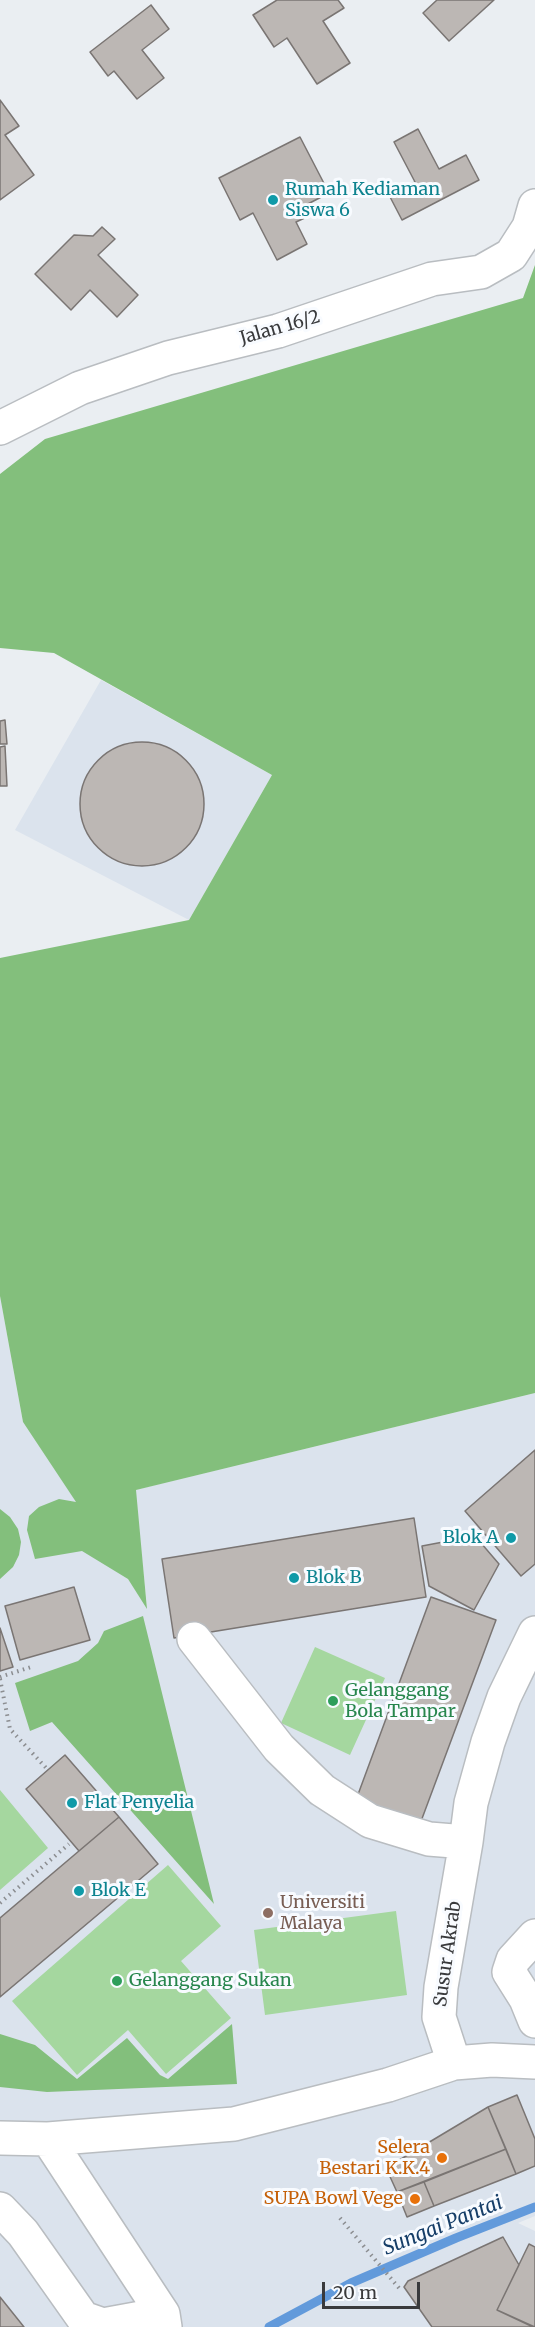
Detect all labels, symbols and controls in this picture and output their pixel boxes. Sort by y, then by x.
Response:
place label: Rumah Kediaman Siswa 6 [285,179,440,222]
marker: Rumah Kediaman Siswa 6 [266,193,280,207]
street label: Jalan 16/2 [237,306,323,350]
place label: Blok A [443,1527,499,1549]
marker: Blok A [504,1531,518,1545]
place label: Blok B [306,1567,362,1589]
marker: Blok B [287,1571,301,1585]
place label: Gelanggang Bola Tampar [345,1680,456,1722]
marker: Gelanggang Bola Tampar [326,1694,340,1708]
place label: Flat Penyelia [84,1792,194,1814]
marker: Flat Penyelia [65,1796,79,1810]
place label: Blok E [91,1880,146,1902]
marker: Blok E [72,1884,86,1898]
place label: Universiti Malaya [280,1892,365,1934]
street label: Susur Akrab [430,1900,466,2008]
marker: Universiti Malaya [261,1906,275,1920]
place label: Gelanggang Sukan [129,1970,292,1992]
marker: Gelanggang Sukan [110,1974,124,1988]
place label: Selera Bestari K.K.4 [319,2137,430,2180]
marker: Selera Bestari K.K.4 [435,2151,449,2165]
place label: SUPA Bowl Vege [264,2188,403,2210]
water label: Sungai Pantai [380,2191,506,2261]
marker: SUPA Bowl Vege [408,2192,422,2206]
scale bar [325,2270,422,2308]
text: 20 m [333,2281,377,2304]

